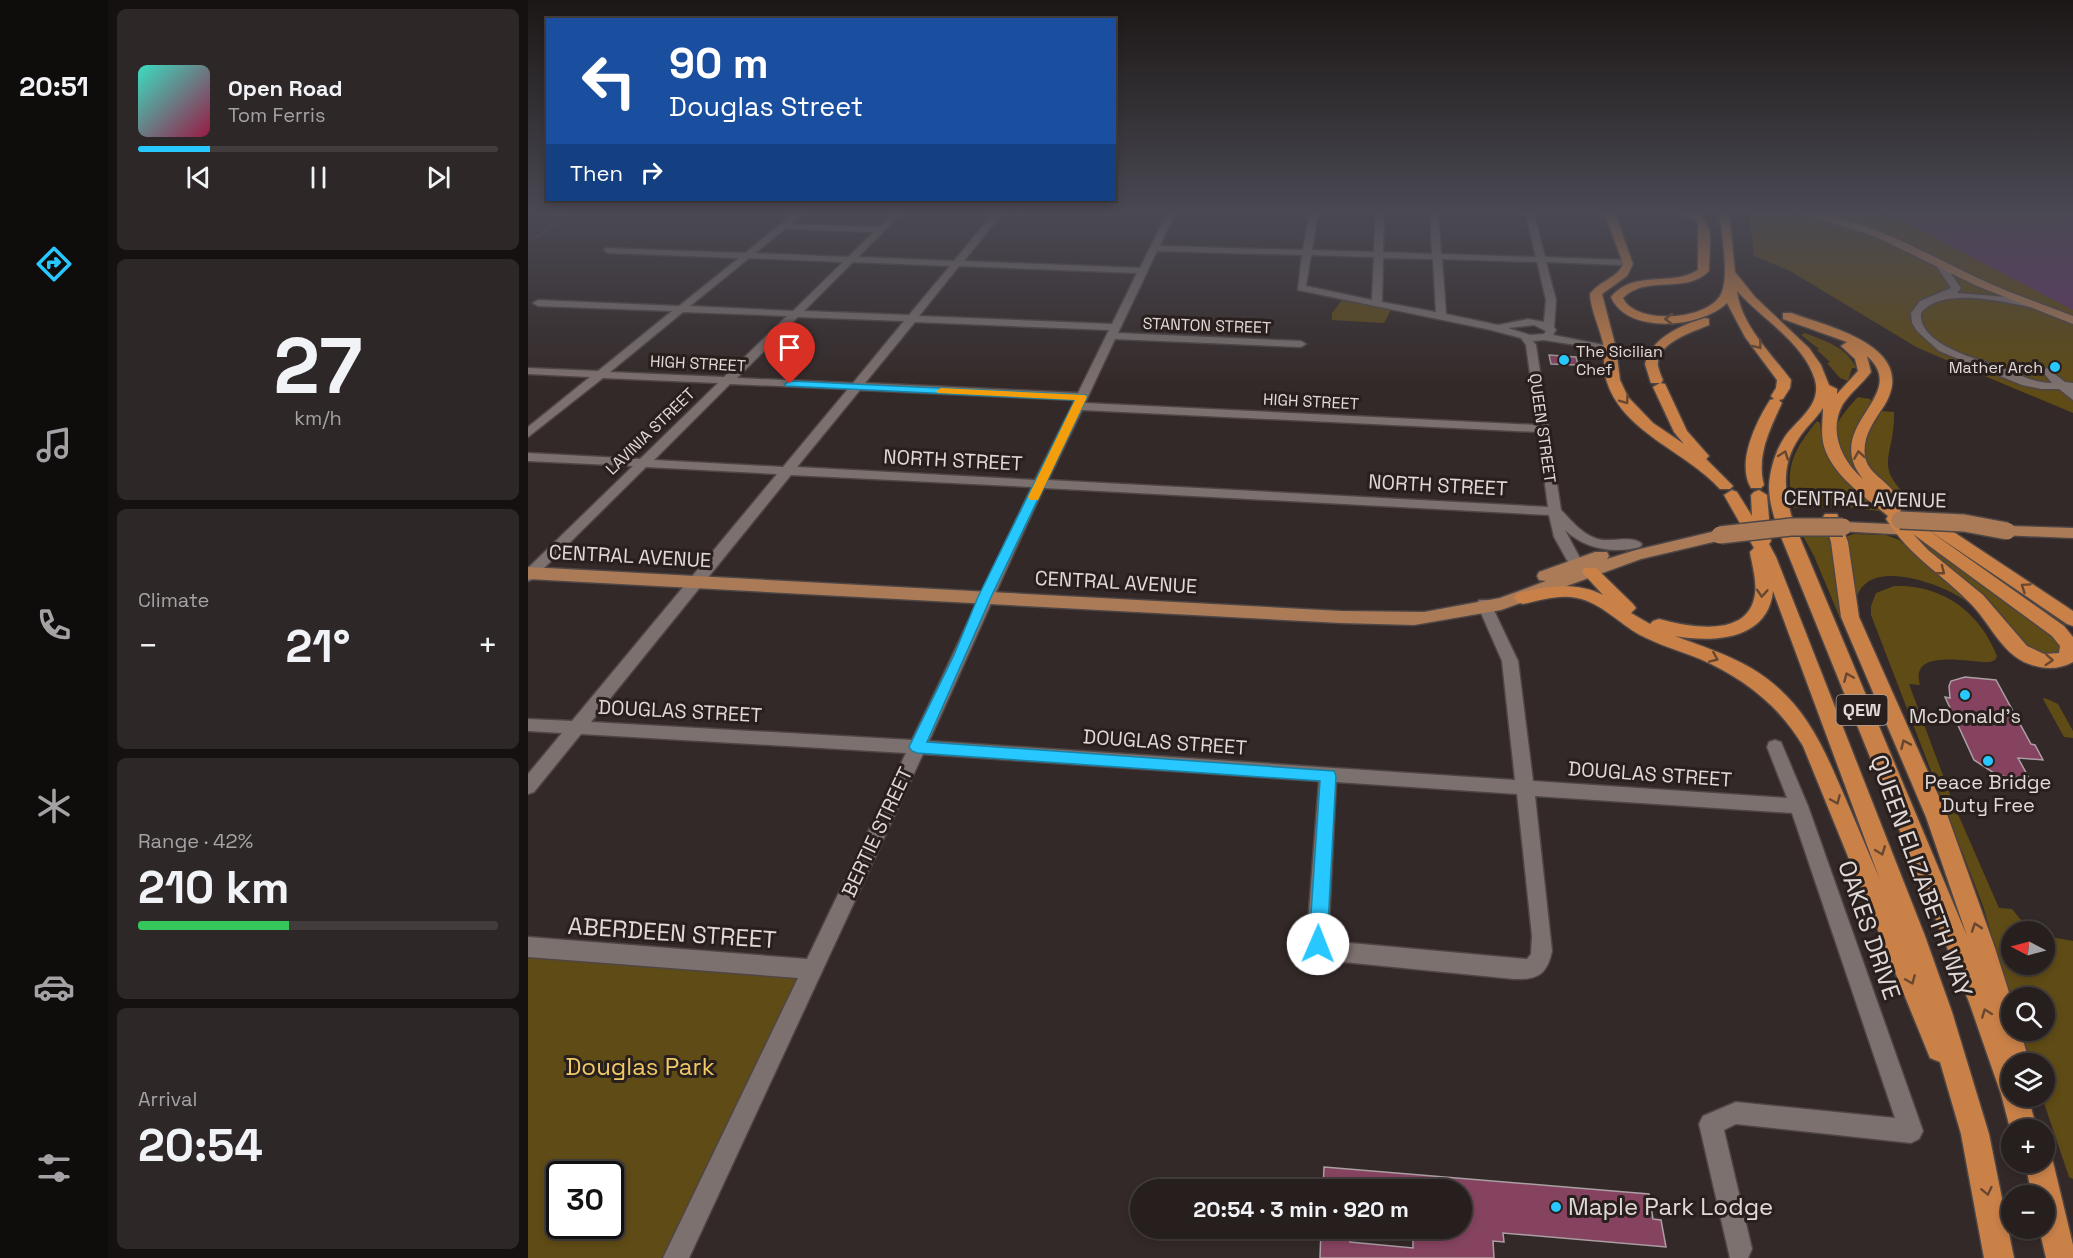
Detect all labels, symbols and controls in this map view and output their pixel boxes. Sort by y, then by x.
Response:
text: 90 m [669,37,769,90]
icon: left [570,42,648,120]
text: 20:51 [19,69,89,104]
text: Open Road [228,74,343,102]
text: Douglas Street [669,89,863,124]
text: Tom Ferris [228,102,326,128]
icon: right [635,156,668,189]
text: Then [570,159,623,187]
icon: previous [182,161,215,194]
icon: pause [302,161,335,194]
icon: next [422,161,455,194]
icon: directions [33,243,75,285]
street label: STANTON STREET [1142,313,1272,338]
one-way arrow [1665,313,1674,325]
text: 27 [274,316,362,416]
pin [764,322,815,384]
icon: arrive [773,331,806,364]
one-way arrow [1750,338,1761,349]
place label: The Sicilian Chef [1576,341,1663,380]
street label: HIGH STREET [650,351,746,376]
marker: The Sicilian Chef [1557,353,1571,367]
place label: Mather Arch [1949,357,2043,378]
marker: Mather Arch [2048,360,2062,374]
street label: QUEEN STREET [1524,372,1561,484]
street label: LAVINIA STREET [601,383,700,479]
street label: HIGH STREET [1263,389,1359,414]
one-way arrow [1618,394,1629,405]
text: km/h [294,405,342,431]
icon: music [33,424,75,466]
street label: NORTH STREET [883,443,1024,477]
one-way arrow [1777,450,1790,461]
one-way arrow [1854,450,1866,460]
street label: NORTH STREET [1368,468,1509,502]
street label: CENTRAL AVENUE [1783,485,1947,513]
street label: CENTRAL AVENUE [548,539,712,573]
one-way arrow [1934,563,1945,574]
street label: CENTRAL AVENUE [1034,565,1198,599]
one-way arrow [2020,583,2031,594]
text: Climate [138,587,209,613]
one-way arrow [1756,589,1769,598]
icon: phone [33,604,75,646]
text: 21° [286,618,350,675]
text: − [138,625,158,667]
text: + [478,625,498,667]
one-way arrow [1707,651,1718,663]
one-way arrow [2044,654,2053,667]
one-way arrow [1843,673,1855,684]
marker: McDonald's [1958,688,1972,702]
street label: DOUGLAS STREET [597,694,763,728]
road number: QEW [1836,695,1888,725]
place label: McDonald's [1909,703,2021,729]
street label: DOUGLAS STREET [1082,723,1248,761]
one-way arrow [1900,739,1912,750]
street label: QUEEN ELIZABETH WAY [1863,750,1980,1002]
marker: Peace Bridge Duty Free [1981,754,1995,768]
street label: DOUGLAS STREET [1567,755,1733,793]
street label: BERTIE STREET [836,763,919,901]
place label: Peace Bridge Duty Free [1925,769,2051,818]
icon: climate [33,785,75,827]
one-way arrow [1829,794,1841,805]
text: Range · 42% [138,828,253,854]
one-way arrow [1873,845,1886,856]
street label: OAKES DRIVE [1831,856,1908,1004]
text: 210 km [138,859,289,916]
street label: ABERDEEN STREET [567,910,777,955]
position arrow [1286,912,1350,976]
north arrow [2001,921,2055,975]
map controls [2001,921,2055,1239]
one-way arrow [1971,922,1983,933]
icon: car [33,966,75,1008]
one-way arrow [1904,974,1916,985]
button: search [2001,987,2055,1041]
one-way arrow [1980,1008,1993,1019]
park label: Douglas Park [565,1051,715,1082]
button: layers [2001,1053,2055,1107]
text: Arrival [138,1086,197,1112]
text: 20:54 [138,1117,263,1174]
button: + [2001,1119,2055,1173]
icon: filters [33,1147,75,1189]
speed limit sign: 30 [546,1161,624,1239]
button: − [2001,1185,2055,1239]
one-way arrow [1980,1186,1993,1196]
place label: Maple Park Lodge [1568,1191,1773,1222]
text: 20:54 · 3 min · 920 m [1193,1195,1409,1223]
marker: Maple Park Lodge [1549,1200,1563,1214]

